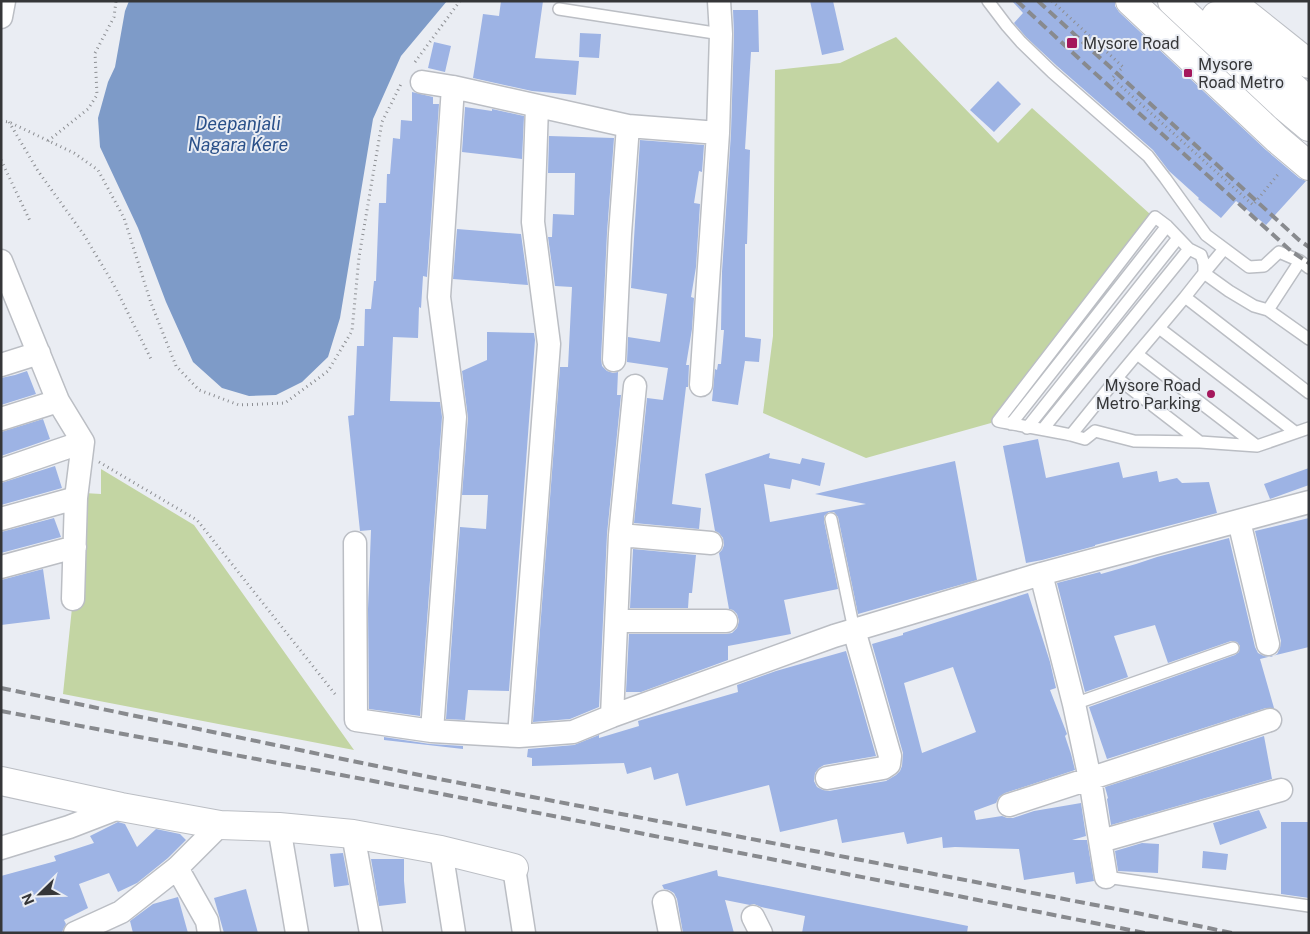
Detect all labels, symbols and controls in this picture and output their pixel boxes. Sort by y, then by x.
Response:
place label: Mysore Road [1083,34,1180,53]
marker: Mysore Road [1065,36,1079,50]
place label: Mysore Road Metro [1198,55,1284,92]
marker: Mysore Road Metro [1182,67,1194,79]
water label: Deepanjali Nagara Kere [188,113,289,155]
place label: Mysore Road Metro Parking [1096,376,1201,413]
marker: Mysore Road Metro Parking [1205,388,1217,400]
north arrow [15,869,65,919]
text: N [19,891,38,907]

